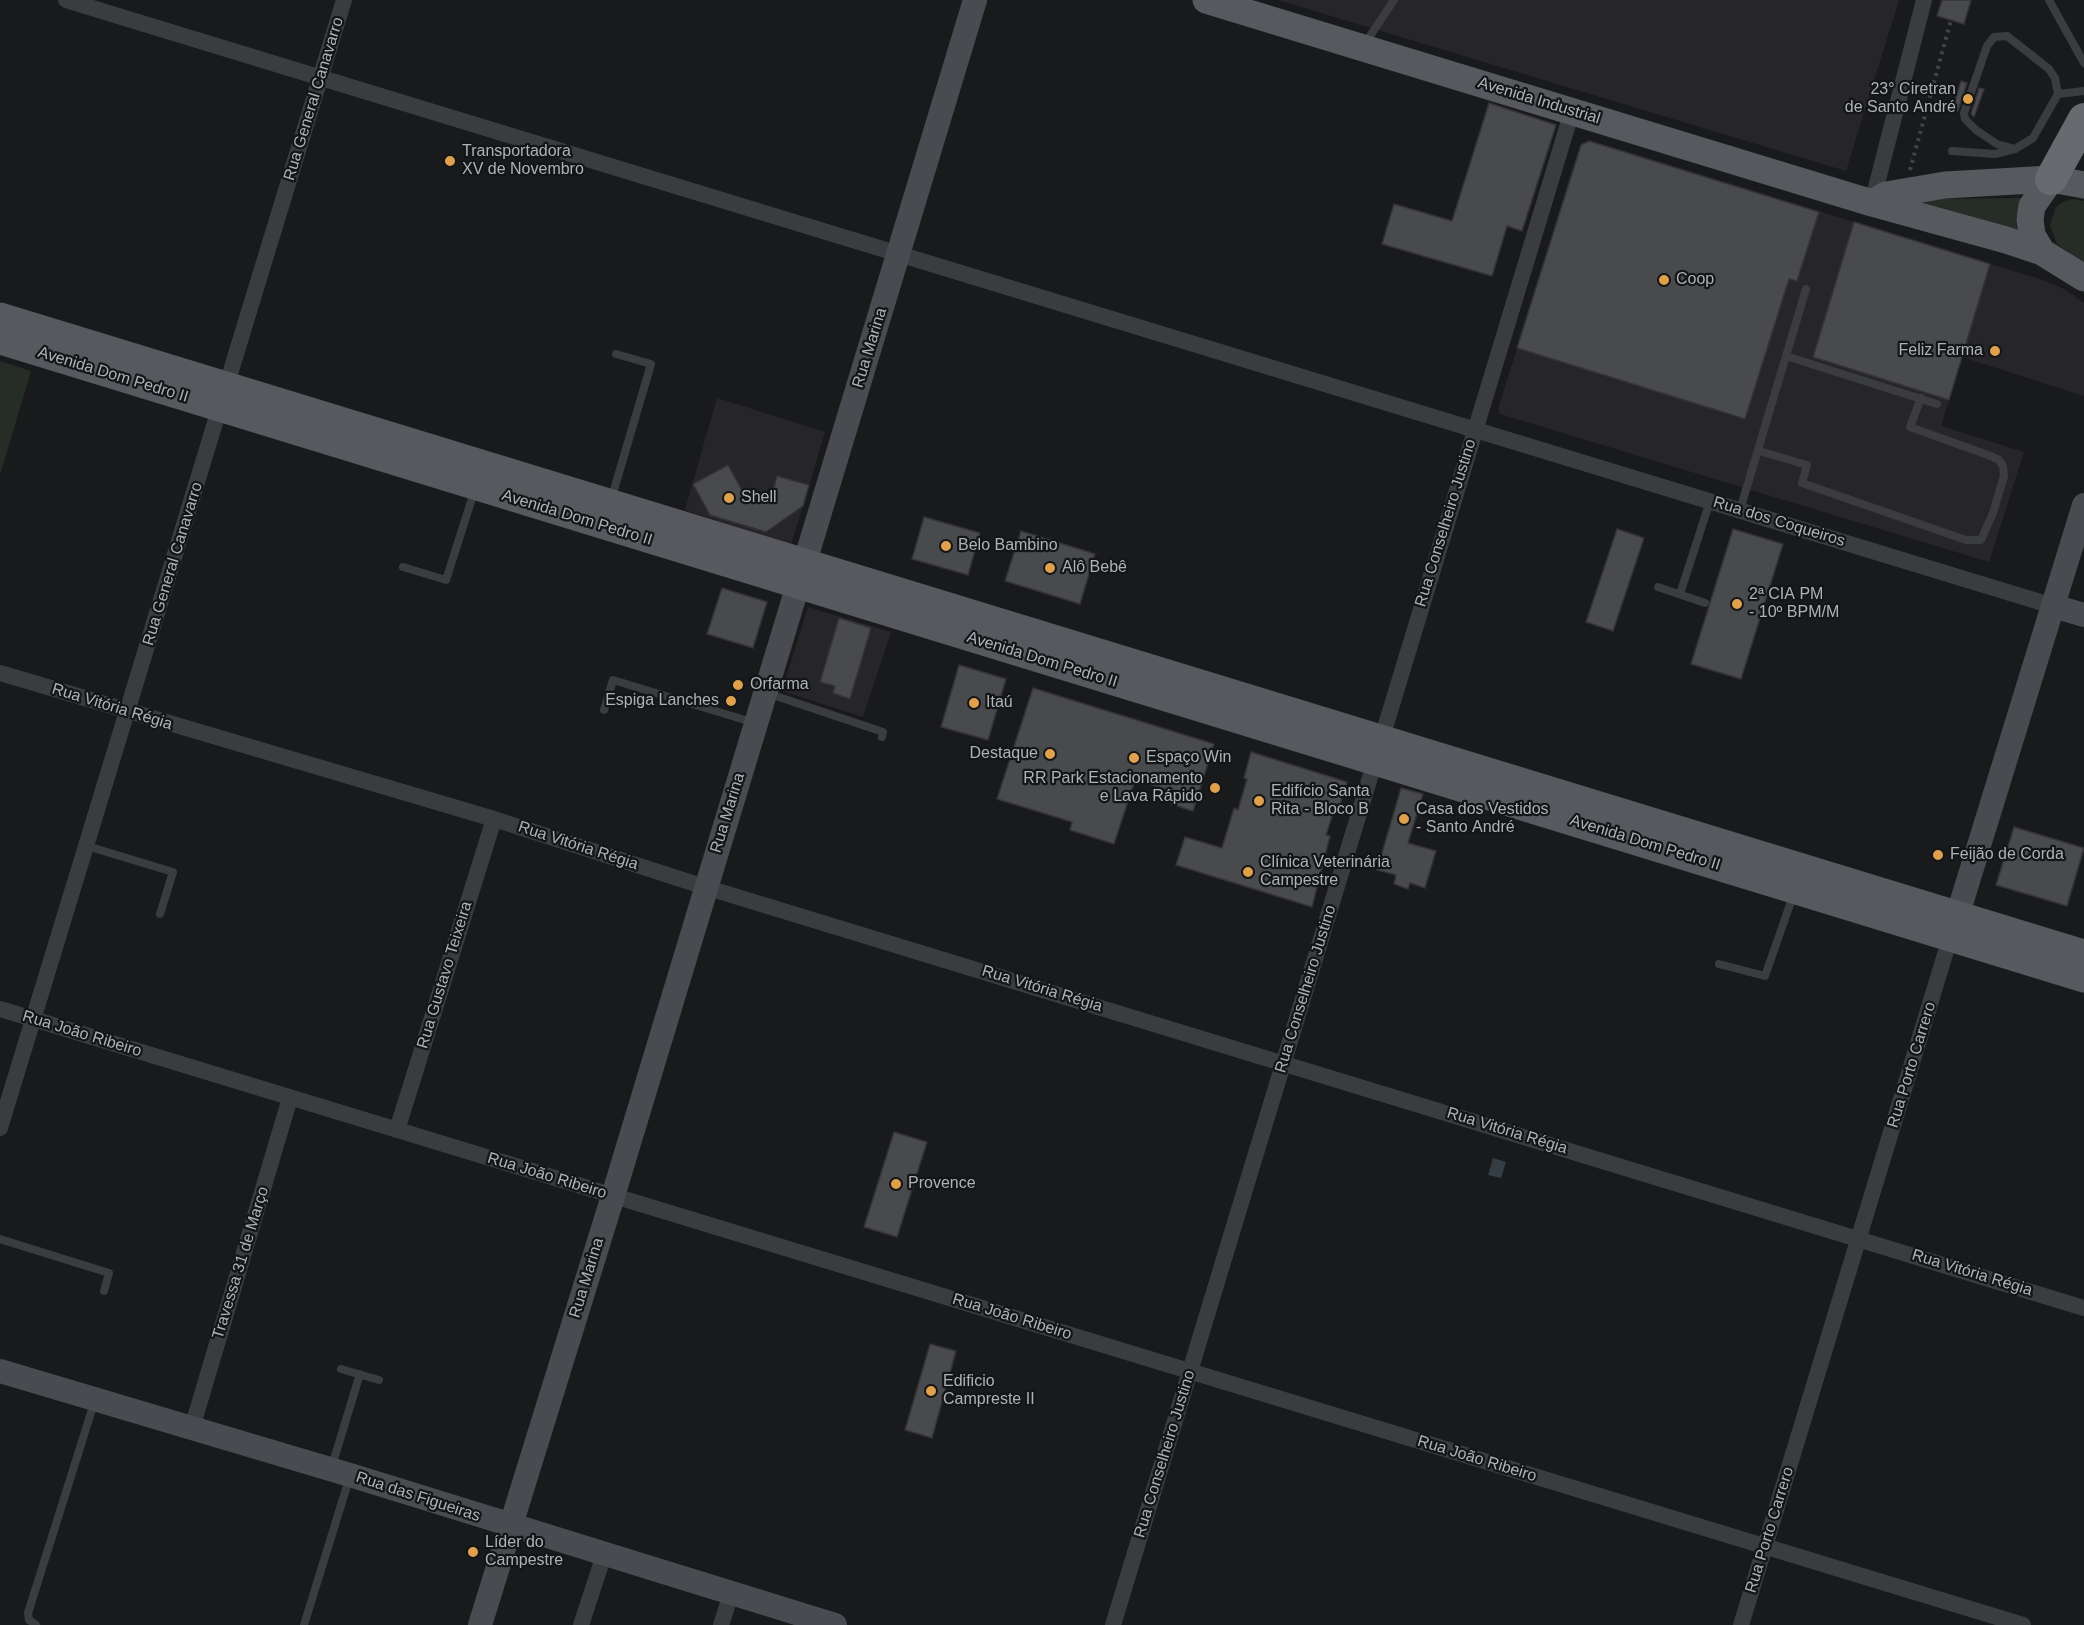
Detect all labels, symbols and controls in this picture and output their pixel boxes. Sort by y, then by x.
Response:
street label: Rua General Canavarro [280,15,348,183]
street label: Avenida Industrial [1476,73,1602,129]
place label: 23° Ciretran de Santo André [1845,80,1956,118]
marker: 23° Ciretran de Santo André [1961,92,1975,106]
place label: Transportadora XV de Novembro [462,142,584,180]
marker: Transportadora XV de Novembro [443,154,457,168]
place label: Coop [1676,270,1714,290]
marker: Coop [1657,273,1671,287]
street label: Rua Marina [849,306,891,390]
place label: Feliz Farma [1899,341,1983,361]
street label: Avenida Dom Pedro II [35,343,191,407]
marker: Feliz Farma [1988,344,2002,358]
street label: Rua Conselheiro Justino [1411,437,1481,609]
street label: Rua General Canavarro [139,480,207,648]
street label: Avenida Dom Pedro II [499,486,655,550]
place label: Shell [741,488,777,508]
marker: Shell [722,491,736,505]
street label: Rua dos Coqueiros [1711,493,1847,551]
place label: Belo Bambino [958,536,1058,556]
marker: Belo Bambino [939,539,953,553]
place label: Alô Bebê [1062,558,1127,578]
marker: Alô Bebê [1043,561,1057,575]
place label: 2ª CIA PM - 10º BPM/M [1749,585,1839,623]
marker: 2ª CIA PM - 10º BPM/M [1730,597,1744,611]
street label: Avenida Dom Pedro II [964,628,1120,692]
place label: Orfarma [750,675,809,695]
marker: Orfarma [731,678,745,692]
street label: Rua Vitória Régia [49,680,175,734]
place label: Espiga Lanches [605,691,719,711]
place label: Itaú [986,693,1013,713]
marker: Espiga Lanches [724,694,738,708]
marker: Itaú [967,696,981,710]
place label: Destaque [970,744,1038,764]
marker: Destaque [1043,747,1057,761]
place label: Espaço Win [1146,748,1231,768]
marker: Espaço Win [1127,751,1141,765]
place label: RR Park Estacionamento e Lava Rápido [1023,769,1203,807]
street label: Rua Marina [707,771,749,855]
marker: RR Park Estacionamento e Lava Rápido [1208,781,1222,795]
place label: Edifício Santa Rita - Bloco B [1271,782,1370,820]
marker: Edifício Santa Rita - Bloco B [1252,794,1266,808]
place label: Casa dos Vestidos - Santo André [1416,800,1549,838]
street label: Avenida Dom Pedro II [1567,811,1723,875]
marker: Casa dos Vestidos - Santo André [1397,812,1411,826]
street label: Rua Vitória Régia [516,818,640,874]
place label: Feijão de Corda [1950,845,2064,865]
marker: Feijão de Corda [1931,848,1945,862]
place label: Clínica Veterinária Campestre [1260,853,1390,891]
marker: Clínica Veterinária Campestre [1241,865,1255,879]
street label: Rua Gustavo Teixeira [413,899,477,1051]
street label: Rua Conselheiro Justino [1271,903,1341,1075]
street label: Rua Vitória Régia [979,962,1105,1016]
street label: Rua Porto Carrero [1884,1000,1940,1130]
street label: Rua João Ribeiro [20,1007,144,1061]
street label: Rua Vitória Régia [1444,1104,1570,1158]
street label: Rua João Ribeiro [485,1149,609,1203]
place label: Provence [908,1174,976,1194]
marker: Provence [889,1177,903,1191]
street label: Travessa 31 de Março [209,1184,273,1342]
street label: Rua Marina [566,1236,608,1320]
street label: Rua Vitória Régia [1909,1246,2035,1300]
street label: Rua João Ribeiro [950,1290,1074,1344]
street label: Rua Conselheiro Justino [1130,1368,1200,1540]
place label: Edificio Campreste II [943,1372,1035,1410]
marker: Edificio Campreste II [924,1384,938,1398]
street label: Rua João Ribeiro [1415,1432,1539,1486]
street label: Rua Porto Carrero [1742,1465,1798,1595]
street label: Rua das Figueiras [353,1468,483,1526]
place label: Líder do Campestre [485,1533,563,1571]
marker: Líder do Campestre [466,1545,480,1559]

